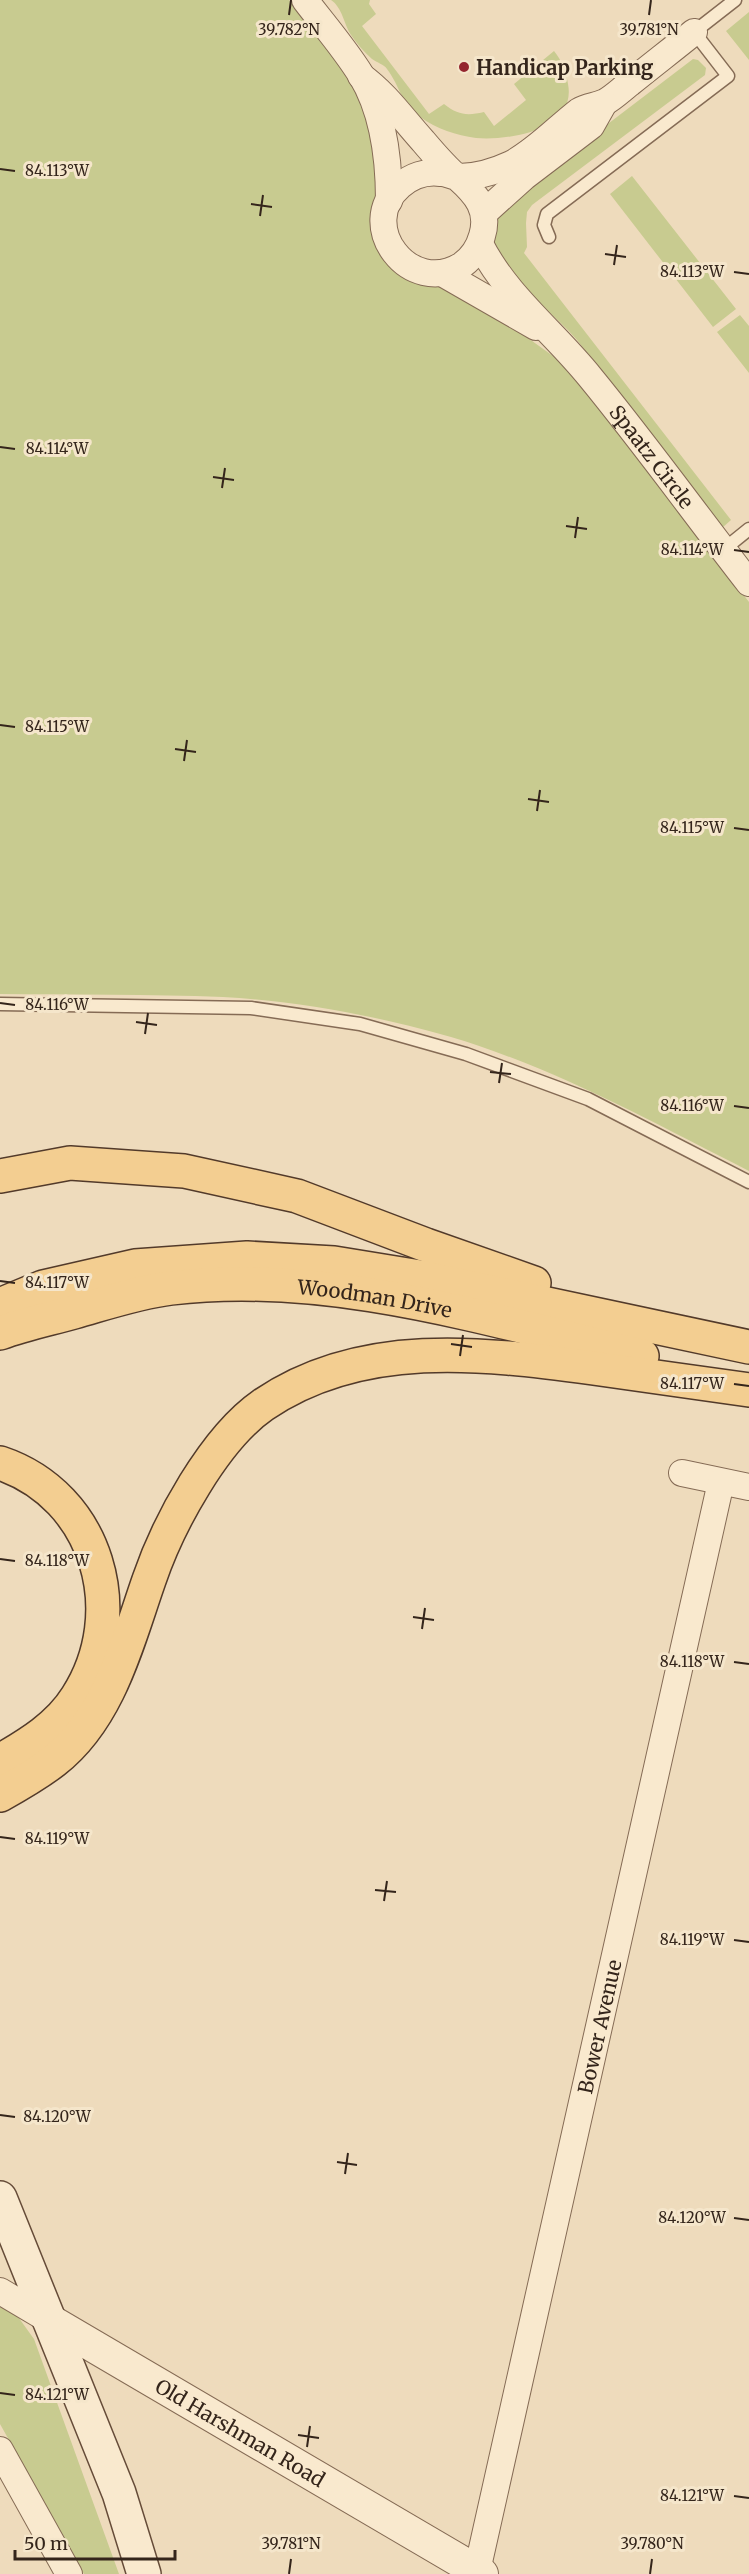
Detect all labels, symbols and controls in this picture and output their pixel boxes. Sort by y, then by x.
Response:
text: 39.782°N [258,20,320,39]
text: 39.781°N [619,20,679,39]
place label: Handicap Parking [476,55,654,80]
marker: Handicap Parking [457,60,471,74]
text: 84.113°W [25,161,90,180]
text: 84.113°W [660,262,725,281]
street label: Spaatz Circle [605,400,700,513]
text: 84.114°W [26,439,89,458]
text: 84.114°W [661,540,724,559]
text: 84.115°W [25,717,90,736]
text: 84.115°W [660,818,725,837]
text: 84.116°W [25,995,90,1014]
text: 84.116°W [660,1096,725,1115]
text: 84.117°W [25,1273,90,1292]
street label: Woodman Drive [296,1274,454,1322]
text: 84.117°W [660,1374,725,1393]
text: 84.118°W [25,1551,90,1570]
text: 84.118°W [660,1652,725,1671]
text: 84.119°W [25,1829,90,1848]
text: 84.119°W [660,1930,725,1949]
street label: Bower Avenue [572,1957,626,2096]
text: 84.120°W [23,2107,92,2126]
text: 84.120°W [658,2208,727,2227]
street label: Old Harshman Road [151,2373,330,2492]
text: 84.121°W [25,2385,90,2404]
text: 84.121°W [660,2486,725,2505]
scale bar [15,2523,176,2561]
text: 50 m [24,2532,68,2555]
text: 39.781°N [261,2534,321,2553]
text: 39.780°N [620,2534,684,2553]

